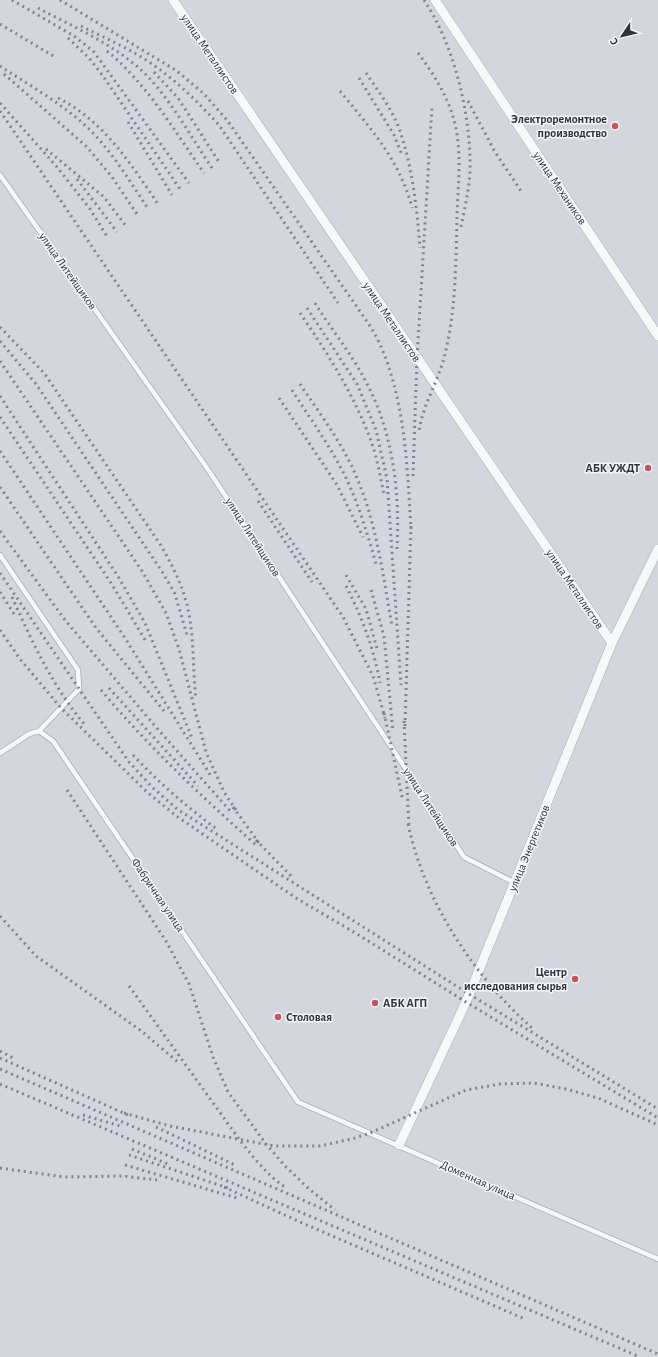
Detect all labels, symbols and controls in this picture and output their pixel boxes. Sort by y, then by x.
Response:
street label: улица Металлистов [178,11,241,97]
north arrow [602,16,642,56]
text: С [608,36,620,47]
place label: Электроремонтное производство [511,113,607,139]
marker: Электроремонтное производство [610,121,620,131]
street label: улица Механиков [530,148,589,228]
street label: улица Литейщиков [36,229,99,313]
street label: улица Металлистов [360,279,423,365]
place label: АБК УЖДТ [585,462,640,474]
marker: АБК УЖДТ [643,463,653,473]
street label: улица Литейщиков [222,495,283,579]
street label: улица Металлистов [543,546,606,632]
street label: улица Литейщиков [400,765,461,849]
street label: улица Энергетиков [506,803,553,894]
street label: Фабричная улица [128,856,187,935]
place label: Центр исследования сырья [464,966,567,992]
marker: Центр исследования сырья [570,974,580,984]
place label: АБК АГП [383,997,427,1009]
marker: АБК АГП [370,998,380,1008]
place label: Столовая [286,1011,332,1023]
marker: Столовая [273,1012,283,1022]
street label: Доменная улица [438,1158,518,1203]

